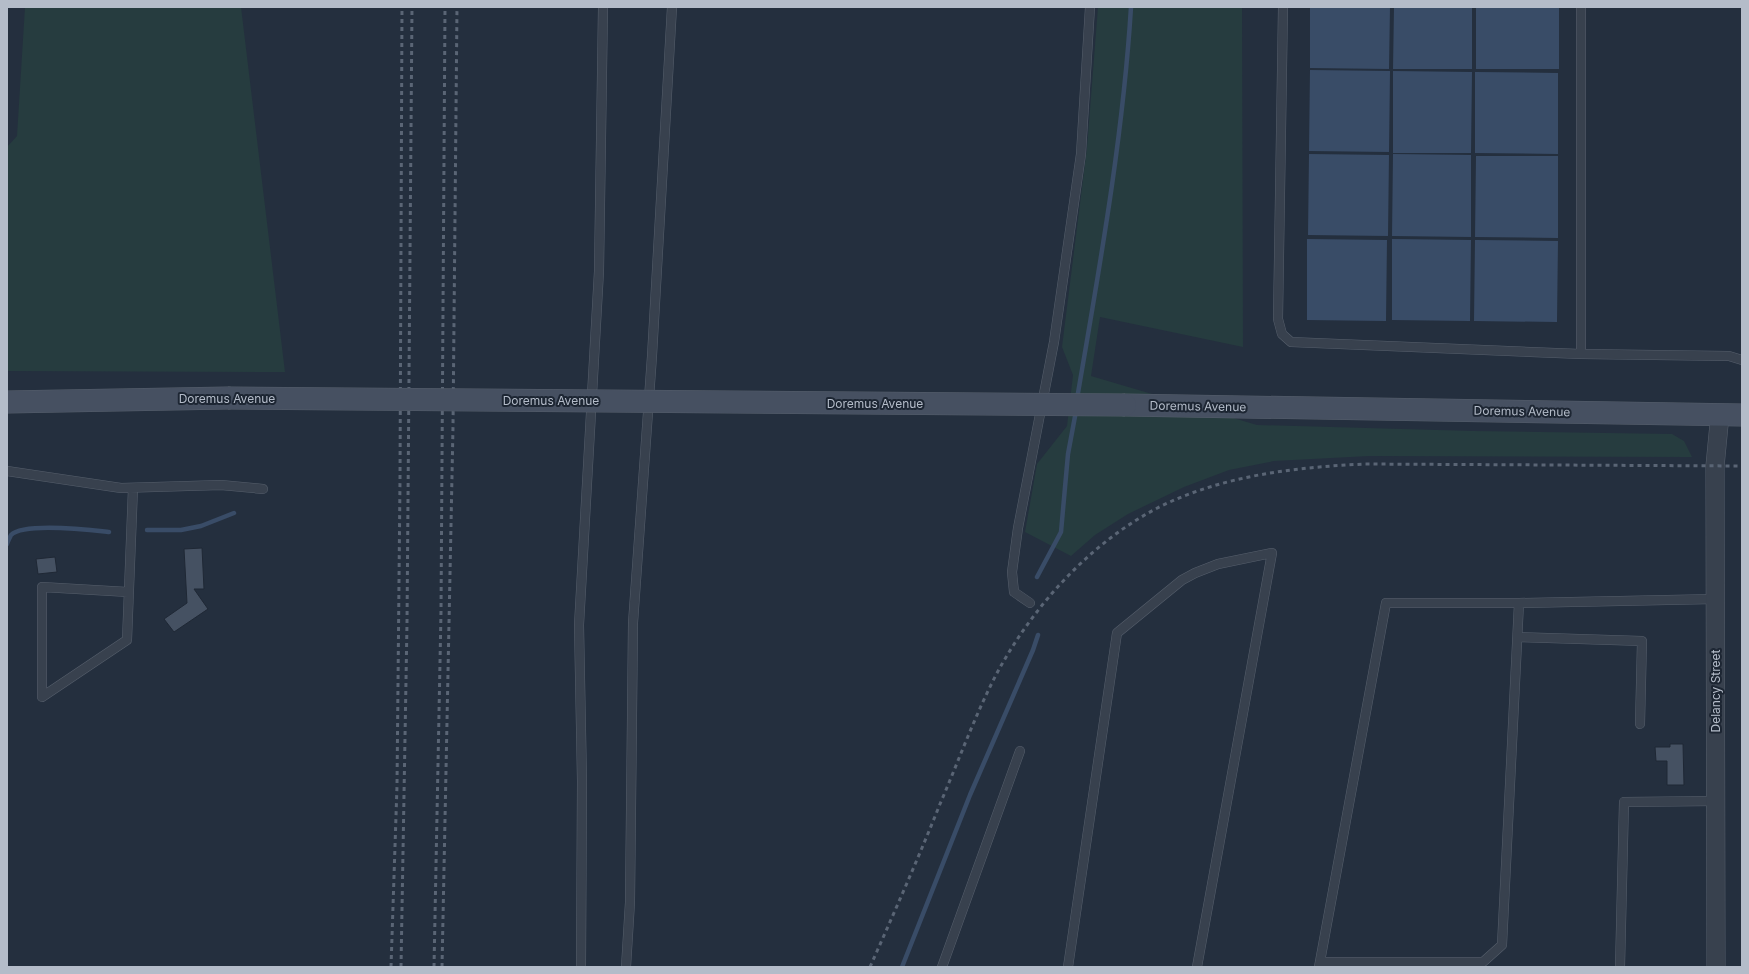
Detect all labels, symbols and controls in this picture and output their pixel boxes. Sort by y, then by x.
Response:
street label: Doremus Avenue [179,391,275,406]
street label: Doremus Avenue [503,393,599,408]
street label: Doremus Avenue [827,396,923,411]
street label: Doremus Avenue [1150,398,1246,414]
street label: Doremus Avenue [1474,403,1570,419]
street label: Delancy Street [1708,649,1723,733]

